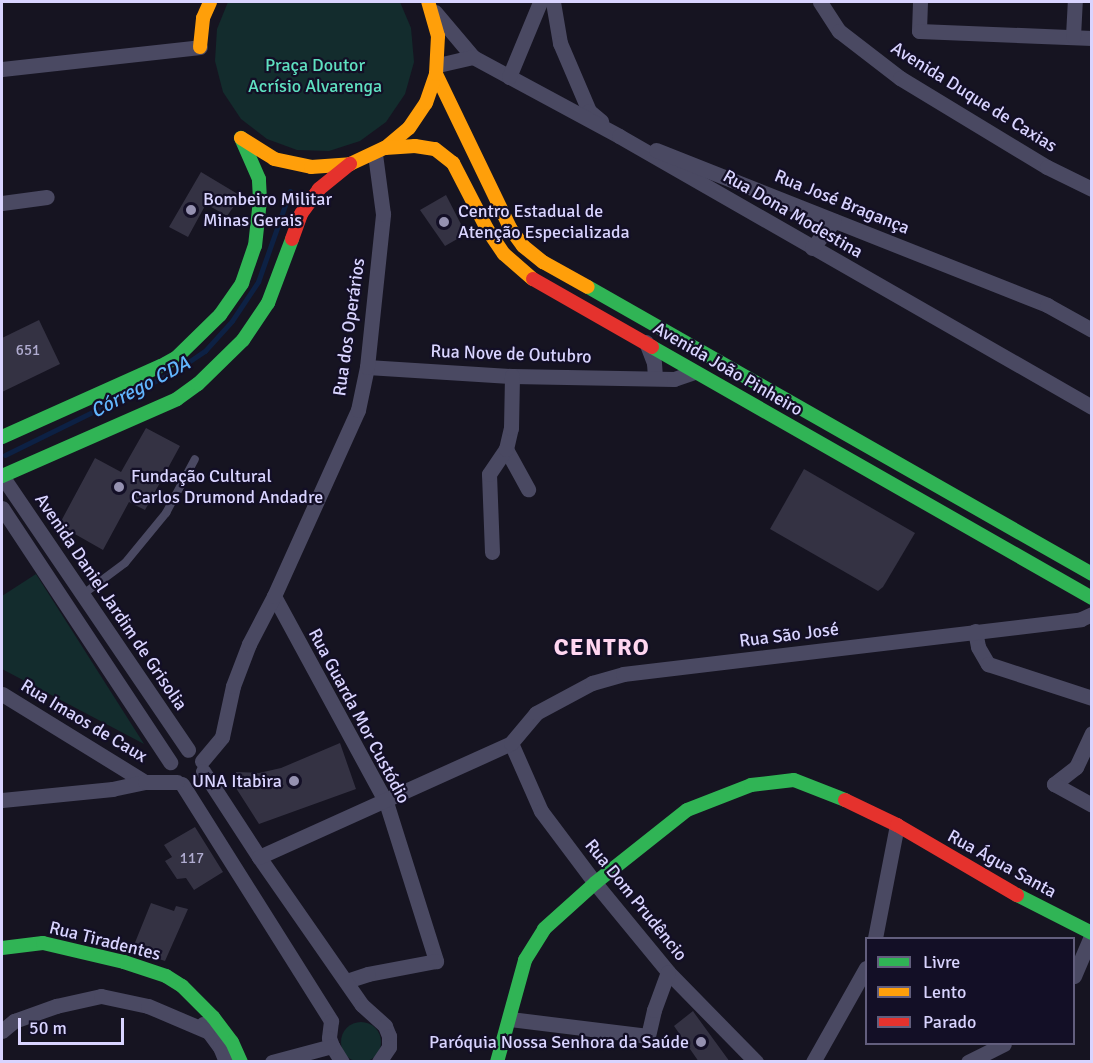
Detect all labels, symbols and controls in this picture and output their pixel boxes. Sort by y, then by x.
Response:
street label: Avenida Duque de Caxias [887,37,1061,157]
park label: Praça Doutor Acrísio Alvarenga [248,55,382,98]
street label: Rua Dona Modestina [719,165,867,263]
street label: Rua José Bragança [771,165,913,239]
place label: Bombeiro Militar Minas Gerais [203,189,332,232]
place label: Centro Estadual de Atenção Especializada [458,201,630,244]
marker: Bombeiro Militar Minas Gerais [184,203,198,217]
marker: Centro Estadual de Atenção Especializada [435,213,453,231]
street label: Rua dos Operários [329,257,369,397]
street label: Avenida João Pinheiro [649,317,807,421]
street label: Rua Nove de Outubro [430,340,592,368]
house number: 651 [16,342,40,360]
water label: Córrego CDA [86,351,194,423]
place label: Fundação Cultural Carlos Drumond Andadre [131,466,323,508]
marker: Fundação Cultural Carlos Drumond Andadre [112,480,126,494]
street label: Avenida Daniel Jardim de Grisolia [30,490,192,714]
street label: Rua São José [738,618,840,652]
street label: Rua Guarda Mor Custódio [304,625,414,807]
district label: CENTRO [554,634,650,662]
street label: Rua Imaos de Caux [17,675,151,767]
place label: UNA Itabira [192,770,282,792]
marker: UNA Itabira [287,774,301,788]
street label: Rua Água Santa [944,825,1060,903]
street label: Rua Dom Prudêncio [580,835,692,965]
house number: 117 [180,850,204,868]
street label: Rua Tiradentes [47,917,163,965]
legend [865,937,1075,1045]
text: Livre [923,951,960,973]
text: Lento [923,981,966,1003]
scale bar [21,1006,128,1044]
text: Parado [923,1011,976,1033]
text: 50 m [29,1017,67,1039]
place label: Paróquia Nossa Senhora da Saúde [429,1031,689,1053]
marker: Paróquia Nossa Senhora da Saúde [694,1035,708,1049]

